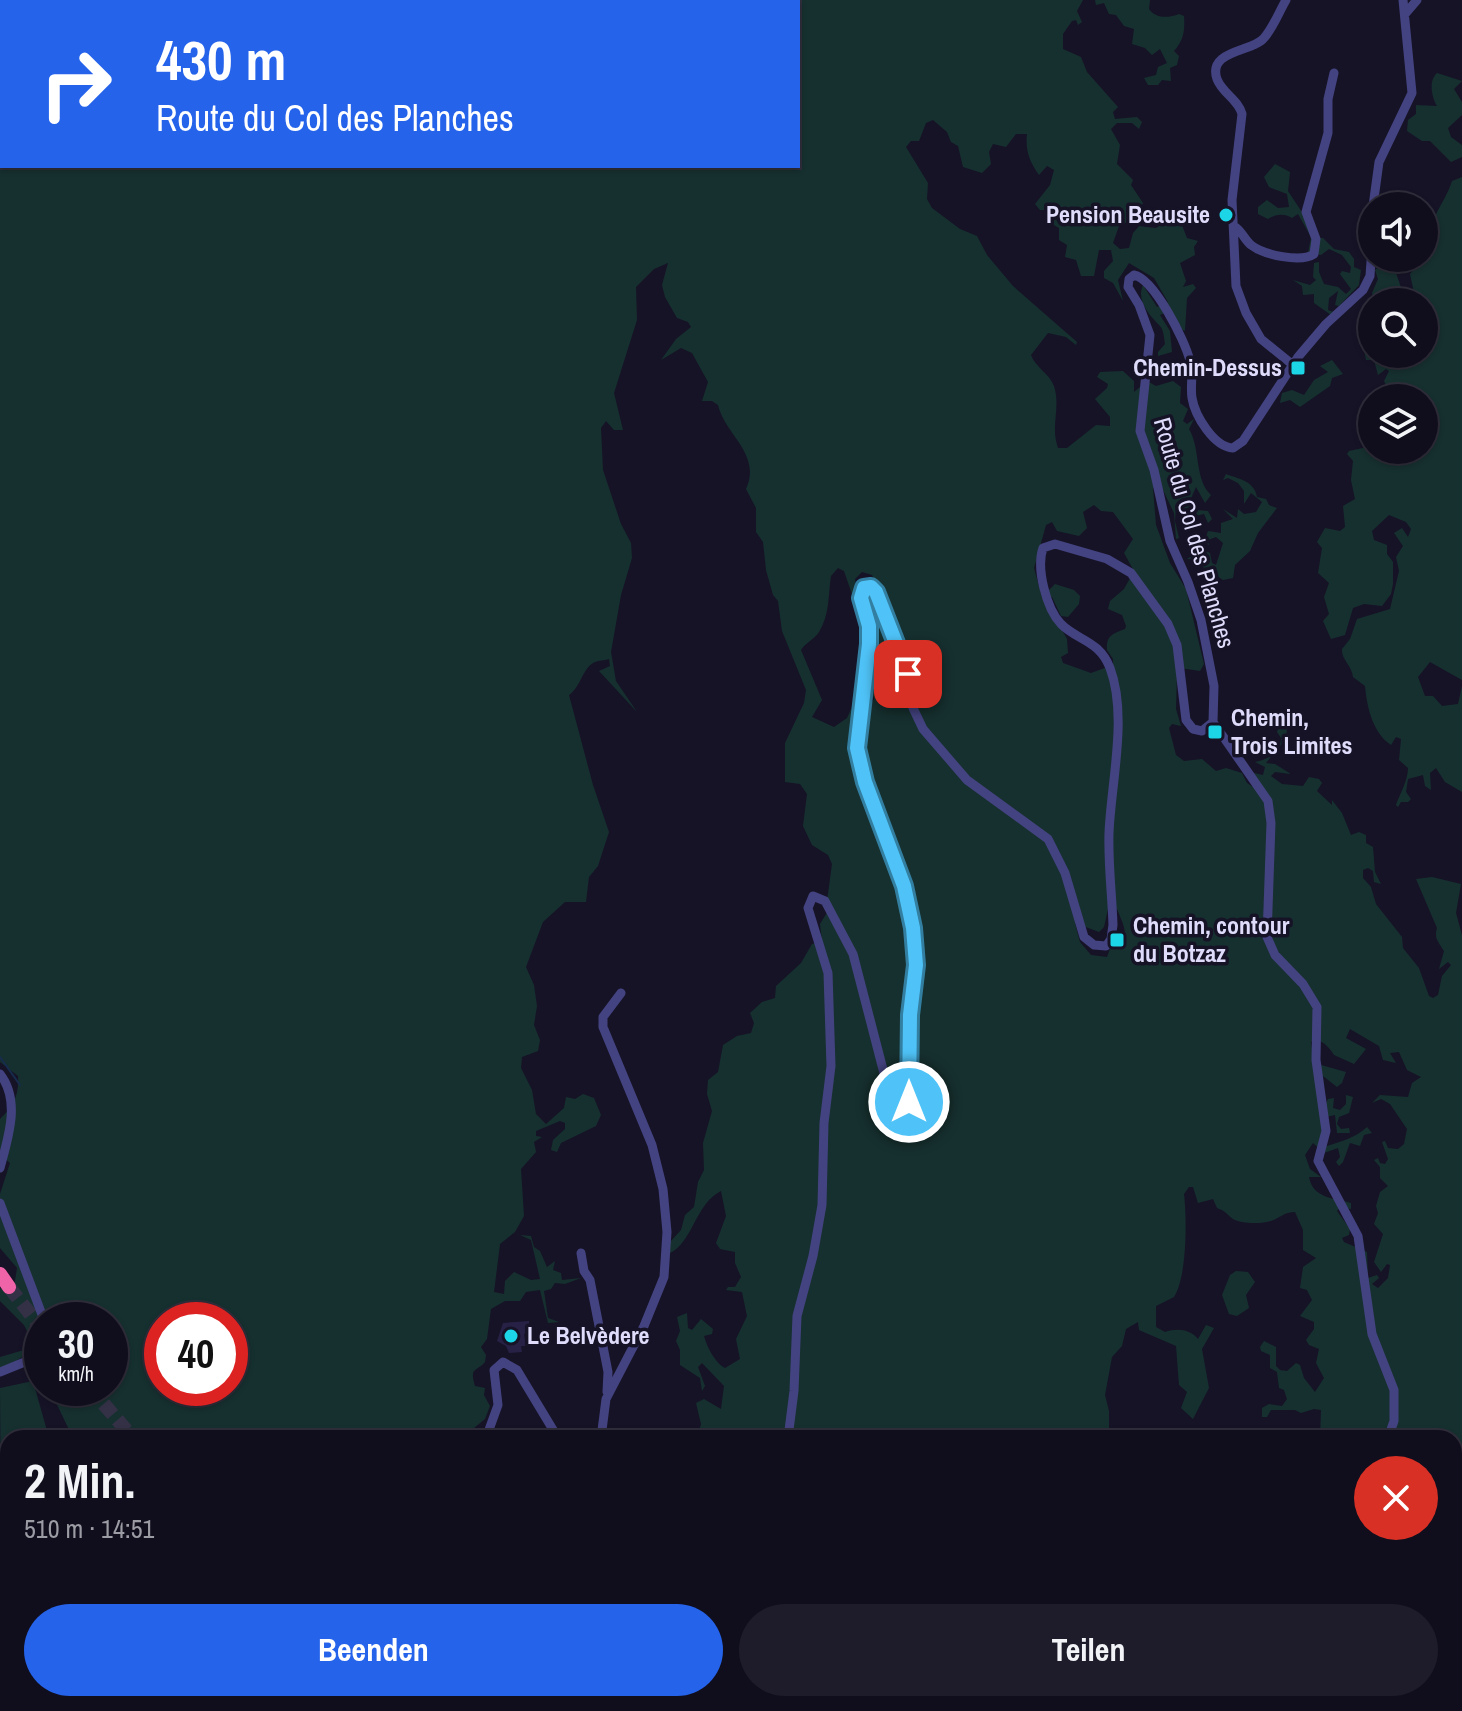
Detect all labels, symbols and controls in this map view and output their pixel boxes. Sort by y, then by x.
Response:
text: 430 m [156,22,286,97]
icon: right [24,32,128,136]
text: Route du Col des Planches [156,94,514,142]
map controls [1358,192,1438,464]
button: sound [1358,192,1438,272]
place label: Pension Beausite [1046,198,1210,230]
marker: Pension Beausite [1217,206,1235,224]
button: search [1358,288,1438,368]
place label: Chemin-Dessus [1133,351,1282,383]
marker: Chemin-Dessus [1289,359,1307,377]
button: layers [1358,384,1438,464]
street label: Route du Col des Planches [1147,414,1243,652]
pin [874,640,942,708]
icon: arrive [886,652,930,696]
place label: Chemin, Trois Limites [1231,701,1352,761]
marker: Chemin, Trois Limites [1206,723,1224,741]
place label: Chemin, contour du Botzaz [1133,909,1290,969]
marker: Chemin, contour du Botzaz [1108,931,1126,949]
position arrow [867,1060,951,1144]
speed limit sign: 40 [144,1302,248,1406]
text: 30 [58,1317,94,1370]
place label: Le Belvèdere [527,1319,650,1351]
marker: Le Belvèdere [502,1327,520,1345]
text: km/h [58,1360,94,1387]
text: 2 Min. [24,1448,136,1513]
button: close [1354,1456,1438,1540]
text: 510 m · 14:51 [24,1511,154,1546]
button: Beenden [24,1604,723,1696]
button: Teilen [739,1604,1438,1696]

